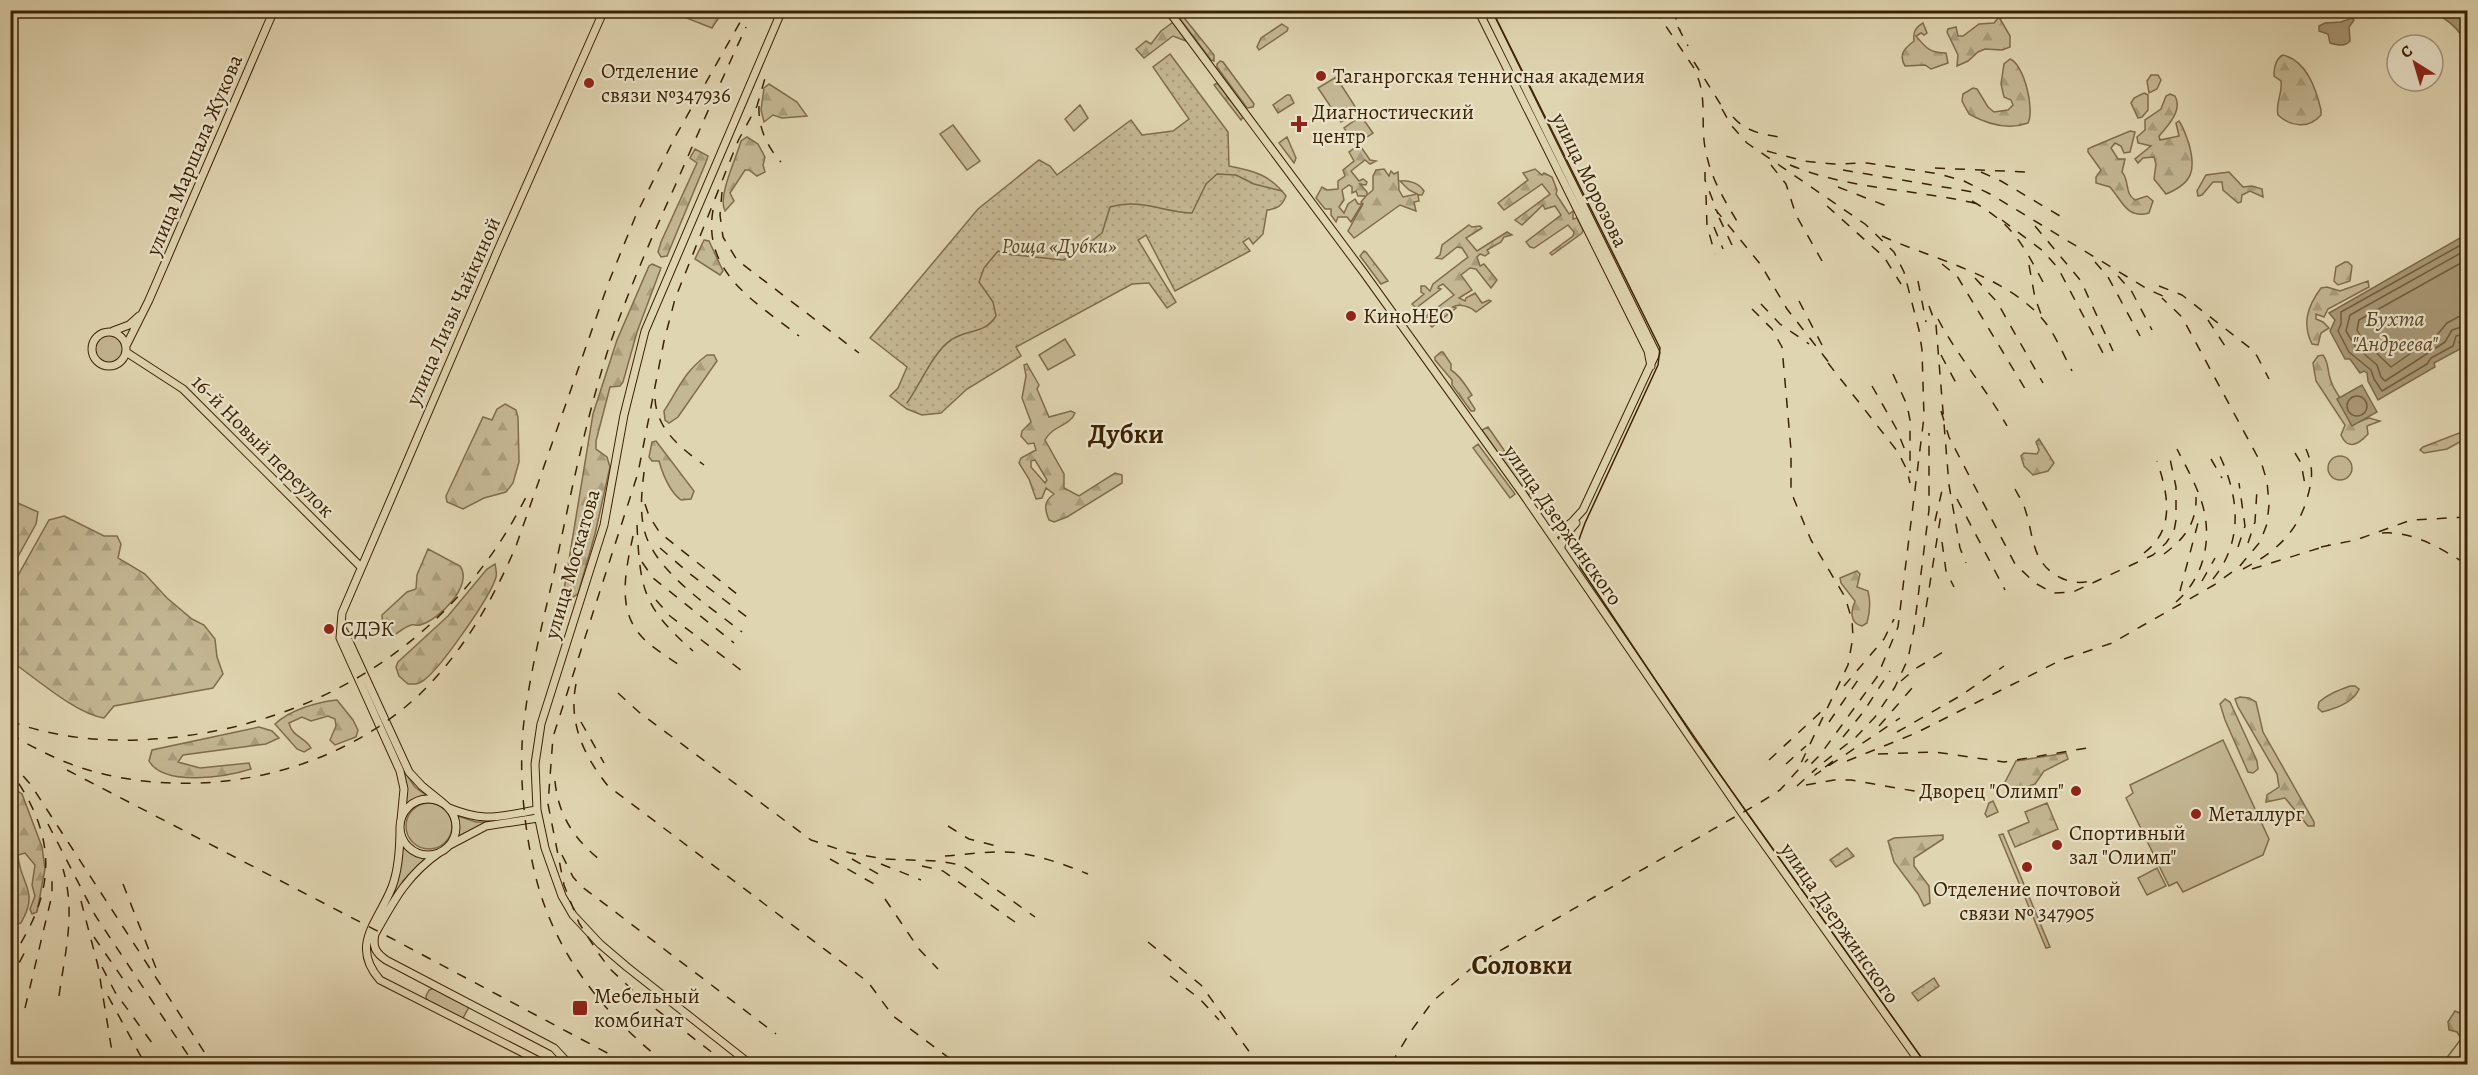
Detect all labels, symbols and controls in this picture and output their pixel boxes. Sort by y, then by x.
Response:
north arrow [2385,33,2445,93]
text: С [2396,40,2417,64]
street label: улица Маршала Жукова [139,50,249,261]
place label: Отделение связи №347936 [601,57,731,109]
place label: Таганрогская теннисная академия [1333,62,1645,90]
marker: Таганрогская теннисная академия [1314,69,1328,83]
marker: Отделение связи №347936 [582,76,596,90]
place label: Диагностический центр [1312,98,1474,150]
street label: улица Морозова [1545,107,1635,252]
marker: Диагностический центр [1290,115,1308,133]
street label: улица Лизы Чайкиной [398,212,507,410]
park label: Роща «Дубки» [1001,232,1117,260]
place label: КиноНЕО [1363,302,1454,330]
water label: Бухта "Андреева" [2352,304,2438,359]
marker: КиноНЕО [1344,309,1358,323]
street label: 16-й Новый переулок [185,368,341,524]
district label: Дубки [1088,416,1164,452]
street label: улица Дзержинского [1496,438,1629,611]
street label: улица Москатова [537,486,607,643]
place label: СДЭК [341,615,395,643]
marker: СДЭК [322,622,336,636]
place label: Дворец "Олимп" [1919,777,2064,805]
marker: Дворец "Олимп" [2069,784,2083,798]
place label: Металлург [2208,800,2304,828]
marker: Металлург [2189,807,2203,821]
place label: Спортивный зал "Олимп" [2069,819,2185,871]
street label: улица Дзержинского [1773,836,1906,1009]
marker: Спортивный зал "Олимп" [2050,838,2064,852]
marker: Отделение почтовой связи № 347905 [2020,860,2034,874]
place label: Отделение почтовой связи № 347905 [1933,875,2121,927]
district label: Соловки [1471,947,1573,983]
place label: Мебельный комбинат [594,982,700,1034]
marker: Мебельный комбинат [571,999,589,1017]

